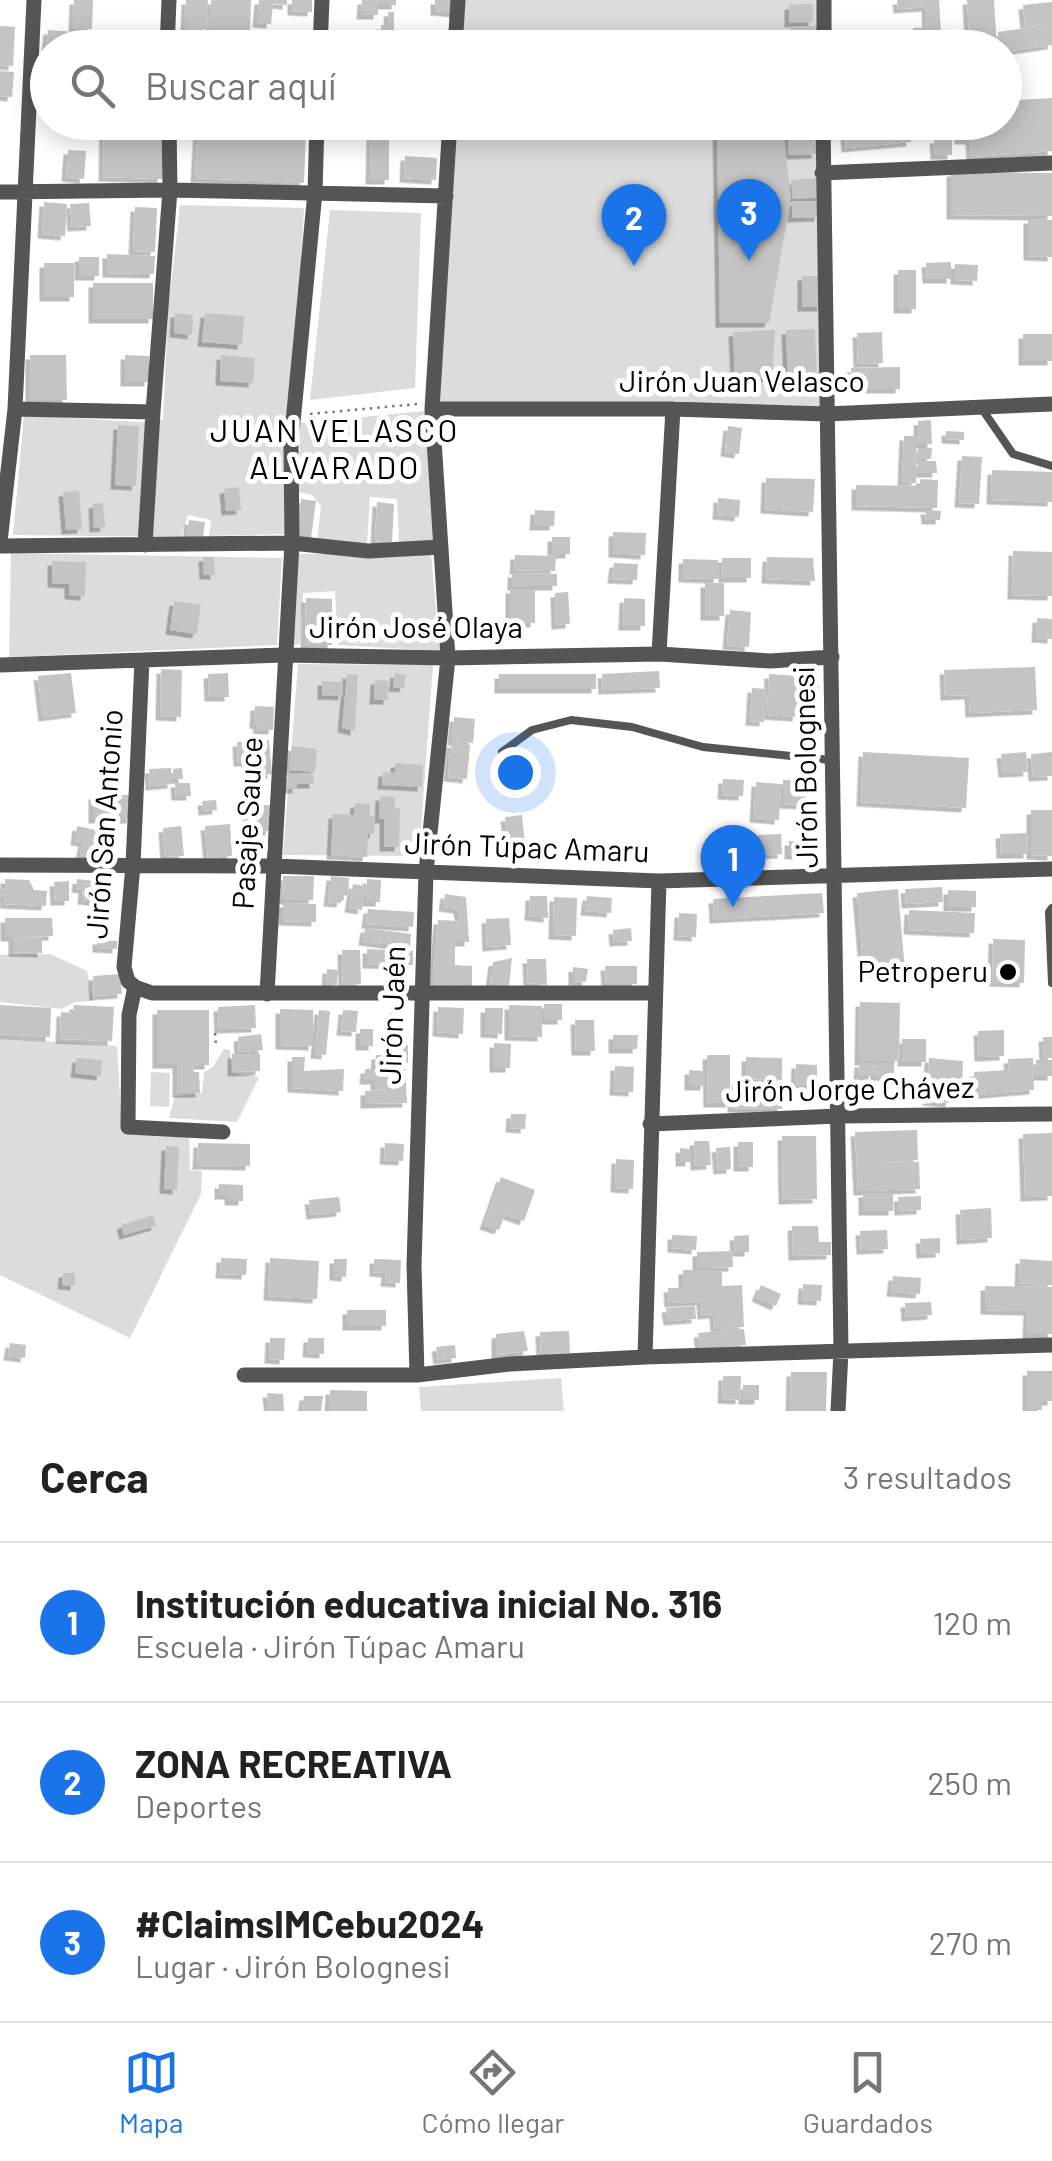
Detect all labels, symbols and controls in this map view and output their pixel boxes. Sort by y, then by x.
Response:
search box [30,30,1022,140]
icon: search [65,58,120,113]
text: Buscar aquí [145,62,336,108]
pin: 3 [716,178,782,261]
pin: 2 [602,184,666,266]
street label: Jirón Juan Velasco [619,362,865,398]
district label: JUAN VELASCO ALVARADO [210,410,460,485]
street label: Jirón José Olaya [309,608,523,644]
street label: Jirón Bolognesi [784,666,824,868]
street label: Jirón San Antonio [77,708,129,940]
street label: Pasaje Sauce [224,736,268,910]
your location [490,747,541,798]
street label: Jirón Túpac Amaru [404,824,650,868]
pin: 1 [700,824,766,907]
street label: Jirón Jaén [371,945,411,1085]
place label: Petroperu [858,952,988,988]
marker: Petroperu [997,961,1019,983]
street label: Jirón Jorge Chávez [725,1068,975,1108]
text: Cerca [40,1451,149,1501]
text: 3 resultados [843,1457,1012,1495]
text: Institución educativa inicial No. 316 [135,1580,722,1626]
text: 1 [67,1603,78,1641]
text: 120 m [933,1603,1012,1641]
text: Escuela · Jirón Túpac Amaru [135,1626,525,1664]
text: ZONA RECREATIVA [135,1740,452,1786]
text: 2 [64,1763,81,1801]
text: 250 m [927,1763,1012,1801]
text: Deportes [135,1786,262,1824]
text: #ClaimsIMCebu2024 [135,1900,484,1946]
text: 3 [64,1923,81,1961]
text: 270 m [929,1923,1012,1961]
text: Lugar · Jirón Bolognesi [135,1946,451,1984]
tab: Mapa [119,2045,183,2139]
tab: Cómo llegar [421,2045,565,2139]
tab: Guardados [803,2045,933,2139]

